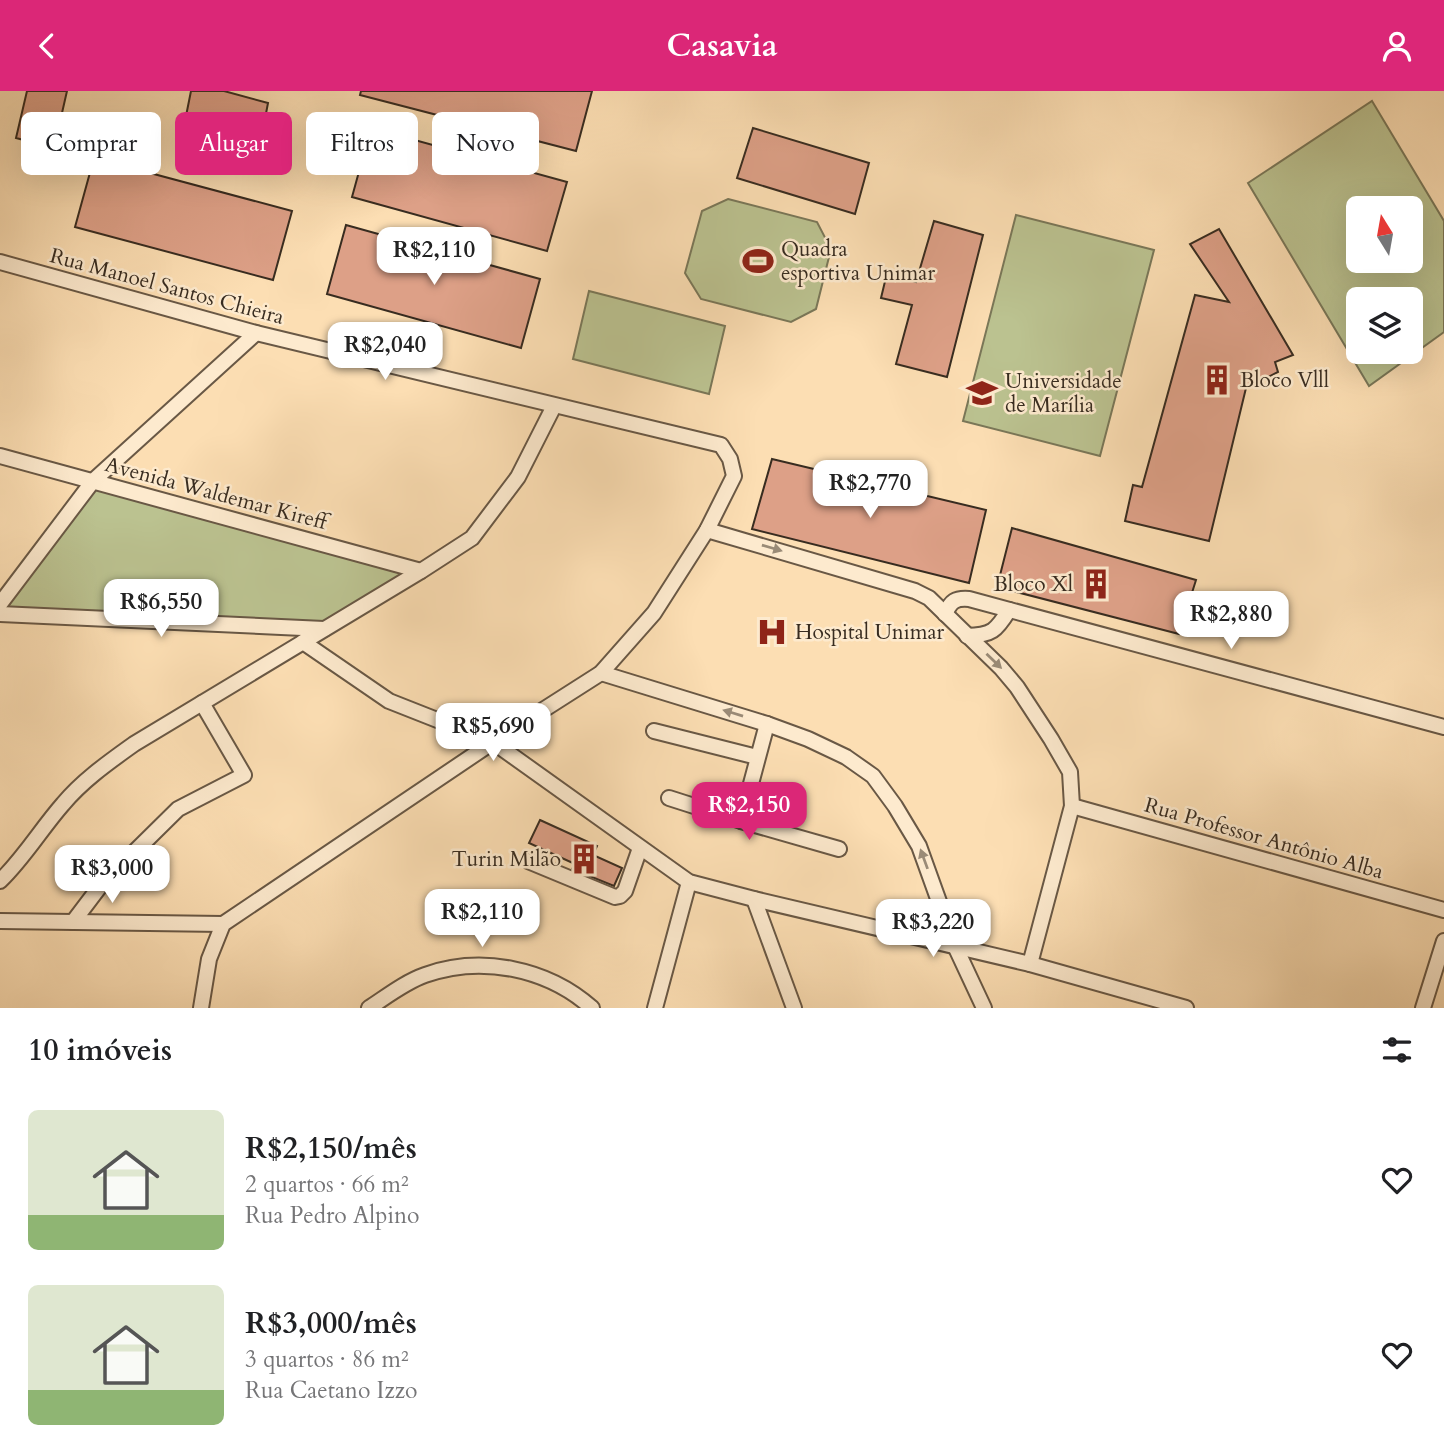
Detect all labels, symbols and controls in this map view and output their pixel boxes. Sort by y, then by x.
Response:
text: Casavia [666,24,778,68]
icon: back [28,27,66,65]
icon: person [1378,27,1416,65]
chip: Comprar [21,112,161,175]
chip: Alugar [175,112,292,175]
chip: Filtros [306,112,418,175]
chip: Novo [432,112,539,175]
north arrow [1346,196,1423,273]
map controls [1346,196,1423,364]
pin: R$2,110 [369,227,499,287]
text: R$2,110 [393,234,475,265]
place label: Quadra esportiva Unimar [781,235,935,288]
street label: Rua Manoel Santos Chieira [47,241,287,332]
sports icon: Quadra esportiva Unimar [741,244,775,278]
button: layers [1346,287,1423,364]
pin: R$2,040 [320,323,450,382]
text: R$2,040 [344,329,426,360]
building icon: Bloco Vlll [1200,363,1234,397]
place label: Bloco Vlll [1240,366,1329,395]
place label: Universidade de Marília [1005,367,1122,420]
school or university icon: Universidade de Marília [965,376,999,410]
street label: Avenida Waldemar Kireff [102,450,333,538]
pin: R$2,770 [805,461,935,520]
text: R$2,770 [829,467,911,498]
one-way arrow [762,544,783,554]
building icon: Bloco Xl [1079,567,1113,601]
place label: Bloco Xl [994,570,1073,599]
pin: R$6,550 [96,580,226,639]
text: R$6,550 [120,586,202,617]
pin: R$2,880 [1166,591,1296,651]
text: R$2,880 [1190,598,1272,629]
hospital icon: Hospital Unimar [755,615,789,649]
place label: Hospital Unimar [795,618,945,647]
one-way arrow [985,653,1002,670]
pin: R$5,690 [428,703,558,763]
one-way arrow [722,708,743,718]
text: R$5,690 [452,710,534,741]
pin: R$2,150 [684,783,814,842]
text: R$2,150 [708,789,790,820]
street label: Rua Professor Antônio Alba [1141,790,1387,886]
building icon: Turin Milão [567,842,601,876]
pin: R$3,000 [47,845,177,905]
place label: Turin Milão [451,845,561,874]
one-way arrow [918,848,929,869]
text: R$3,000 [71,852,153,883]
pin: R$2,110 [417,889,547,949]
text: R$2,110 [441,896,523,927]
pin: R$3,220 [868,899,998,959]
text: R$3,220 [892,906,974,937]
text: 10 imóveis [28,1030,172,1071]
icon: filters [1378,1031,1416,1069]
text: R$2,150/mês [245,1128,417,1169]
icon: home [84,1138,168,1222]
icon: heart [1378,1161,1416,1199]
text: 2 quartos · 66 m² [245,1169,409,1200]
text: Rua Pedro Alpino [245,1200,419,1231]
text: R$3,000/mês [245,1303,417,1344]
icon: home [84,1313,168,1397]
icon: heart [1378,1336,1416,1374]
text: 3 quartos · 86 m² [245,1344,409,1375]
text: Rua Caetano Izzo [245,1375,417,1406]

